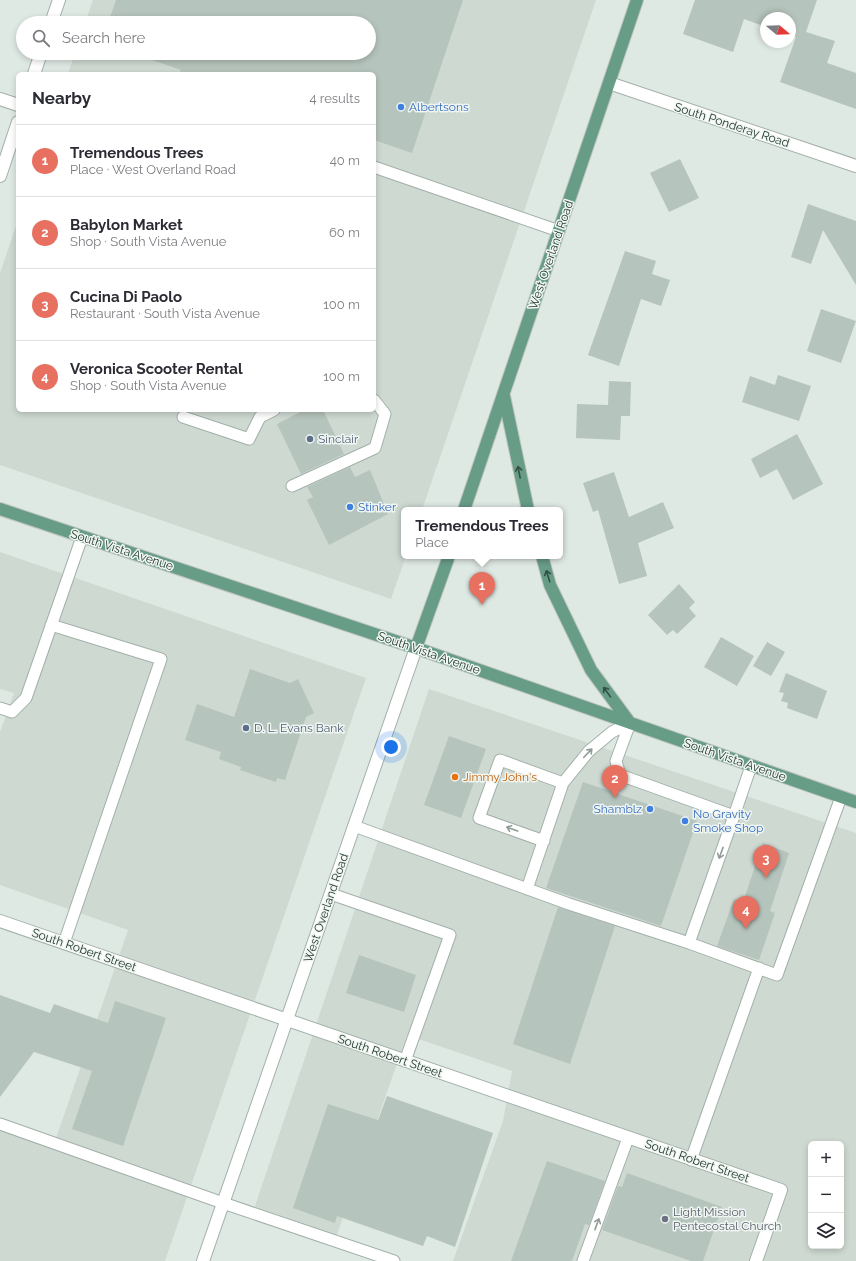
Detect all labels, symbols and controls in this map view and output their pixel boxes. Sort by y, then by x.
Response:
north arrow [760,12,796,48]
search box [16,16,376,60]
icon: search [30,27,52,49]
text: Search here [62,29,145,47]
text: Nearby [32,88,91,108]
text: 4 results [309,91,360,106]
place label: Albertsons [409,100,469,114]
street label: South Ponderay Road [673,100,791,150]
marker: Albertsons [396,102,406,112]
text: Tremendous Trees [70,144,203,162]
text: 1 [42,153,48,168]
text: 40 m [330,153,360,168]
text: Place · West Overland Road [70,162,236,177]
street label: West Overland Road [526,199,576,311]
text: Babylon Market [70,216,183,234]
text: 2 [41,225,49,240]
text: 60 m [329,225,360,240]
text: Shop · South Vista Avenue [70,234,226,249]
text: Cucina Di Paolo [70,288,182,306]
text: 3 [41,297,49,312]
text: 100 m [323,297,360,312]
text: Restaurant · South Vista Avenue [70,306,260,321]
text: Veronica Scooter Rental [70,360,243,378]
text: 4 [41,369,49,384]
text: 100 m [323,369,360,384]
text: Shop · South Vista Avenue [70,378,226,393]
place label: Sinclair [318,432,359,446]
marker: Sinclair [305,434,315,444]
one-way arrow [514,466,522,479]
place label: Stinker [358,500,397,514]
marker: Stinker [345,502,355,512]
popup [401,507,563,559]
text: Tremendous Trees [415,517,549,535]
street label: South Vista Avenue [69,527,175,573]
text: Place [415,535,449,550]
one-way arrow [544,570,551,583]
pin: 1 [469,572,495,605]
street label: South Vista Avenue [376,629,482,677]
one-way arrow [603,686,611,697]
place label: D. L. Evans Bank [254,721,344,735]
marker: D. L. Evans Bank [241,723,251,733]
street label: South Vista Avenue [682,736,788,784]
your location [381,737,401,757]
one-way arrow [583,748,593,758]
pin: 2 [602,765,628,798]
place label: Jimmy John's [463,770,537,784]
marker: Jimmy John's [450,772,460,782]
place label: Shamblz [594,802,642,816]
marker: Shamblz [645,804,655,814]
place label: No Gravity Smoke Shop [693,807,763,835]
marker: No Gravity Smoke Shop [680,816,690,826]
one-way arrow [506,825,518,833]
pin: 3 [753,845,779,878]
one-way arrow [716,846,724,858]
street label: West Overland Road [301,852,351,964]
pin: 4 [733,896,759,929]
street label: South Robert Street [30,926,138,974]
street label: South Robert Street [336,1032,444,1080]
street label: South Robert Street [643,1137,751,1185]
map controls [808,1141,844,1249]
button: + [808,1141,844,1177]
button: − [808,1177,844,1213]
place label: Light Mission Pentecostal Church [673,1205,781,1233]
button: layers [808,1213,844,1249]
marker: Light Mission Pentecostal Church [660,1214,670,1224]
one-way arrow [593,1219,601,1231]

